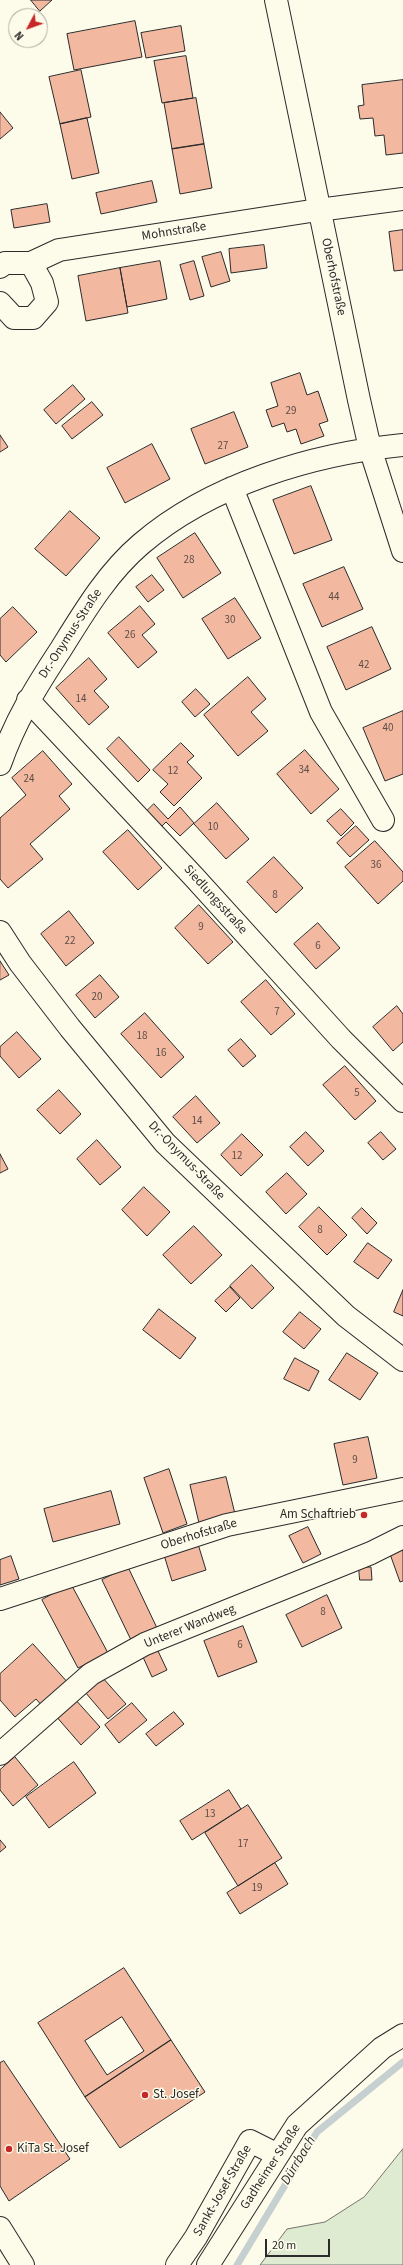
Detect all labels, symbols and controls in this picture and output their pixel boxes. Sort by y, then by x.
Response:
north arrow [8,8,48,48]
text: N [11,28,27,43]
street label: Mohnstraße [141,219,207,245]
street label: Oberhofstraße [317,237,349,317]
house number: 29 [286,405,296,419]
house number: 27 [218,440,228,454]
house number: 28 [184,554,194,568]
street label: Dr.-Onymus-Straße [36,586,106,682]
house number: 44 [329,591,339,605]
house number: 30 [225,614,235,628]
house number: 26 [125,629,135,643]
house number: 42 [359,659,369,673]
house number: 14 [76,693,86,707]
house number: 40 [383,722,393,736]
house number: 34 [299,764,309,778]
house number: 12 [168,765,178,779]
house number: 24 [24,773,34,787]
house number: 10 [208,821,218,835]
house number: 36 [371,859,381,873]
street label: Siedlungsstraße [180,862,250,938]
house number: 8 [272,889,278,903]
house number: 9 [198,921,204,935]
house number: 22 [65,935,75,949]
house number: 6 [315,940,321,954]
house number: 20 [92,991,102,1005]
house number: 7 [274,1006,280,1020]
house number: 18 [137,1030,147,1044]
house number: 16 [156,1047,166,1061]
house number: 5 [354,1087,360,1101]
house number: 14 [192,1115,202,1129]
street label: Dr.-Onymus-Straße [144,1118,228,1204]
house number: 12 [232,1150,242,1164]
house number: 8 [317,1224,323,1238]
house number: 9 [352,1454,358,1468]
place label: Am Schaftrieb [280,1507,356,1523]
marker: Am Schaftrieb [359,1510,369,1520]
street label: Oberhofstraße [159,1516,239,1554]
street label: Unterer Wandweg [142,1602,238,1652]
house number: 8 [320,1606,326,1620]
house number: 6 [237,1639,243,1653]
house number: 13 [205,1808,215,1822]
house number: 17 [238,1838,248,1852]
house number: 19 [252,1882,262,1896]
place label: St. Josef [153,2087,199,2103]
marker: St. Josef [140,2090,150,2100]
street label: Gadheimer Straße [238,2121,304,2213]
water label: Dürrbach [278,2134,320,2188]
place label: KiTa St. Josef [17,2141,89,2157]
street label: Sankt-Josef-Straße [191,2143,255,2239]
marker: KiTa St. Josef [4,2144,14,2154]
scale bar [267,2231,332,2257]
text: 20 m [272,2237,296,2254]

